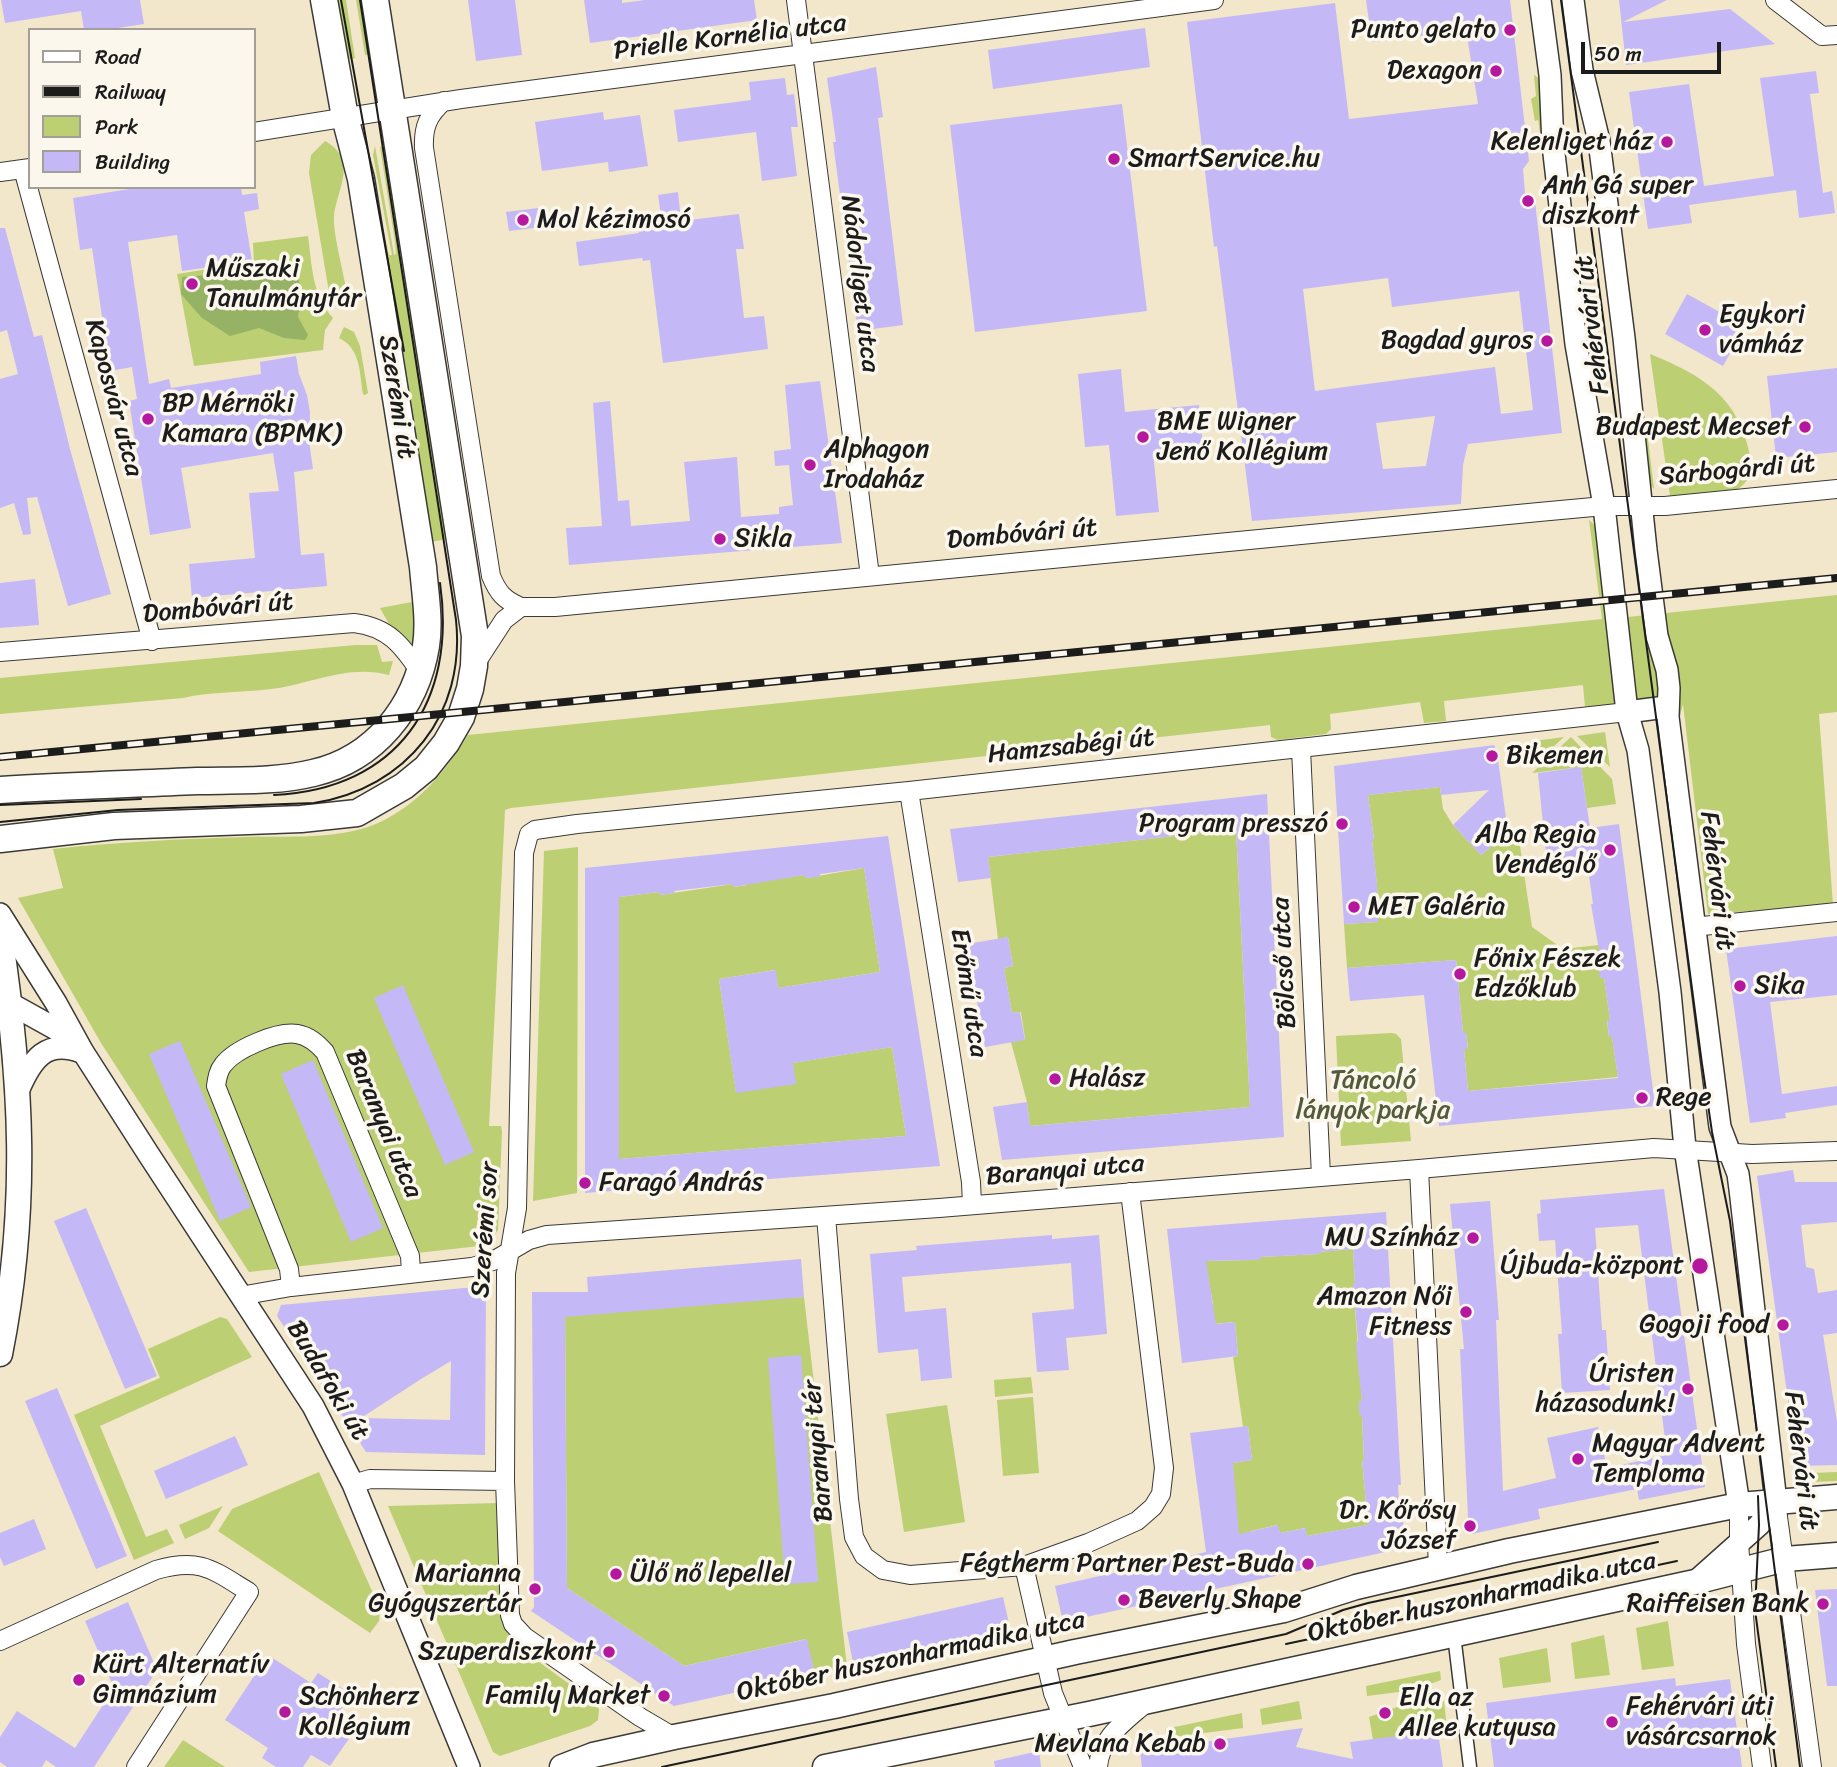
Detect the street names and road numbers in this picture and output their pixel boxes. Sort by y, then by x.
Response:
street label: Prielle Kornélia utca [612,8,848,68]
street label: Nádorliget utca [833,194,885,374]
street label: Fehérvári út [1569,254,1617,396]
street label: Kaposvár utca [77,316,149,480]
street label: Szerémi út [371,333,421,461]
street label: Sárbogárdi út [1657,449,1817,493]
street label: Dombóvári út [946,513,1098,557]
street label: Dombóvári út [142,587,294,631]
street label: Hamzsabégi út [986,723,1156,771]
street label: Fehérvári út [1692,810,1740,952]
street label: Bölcső utca [1266,896,1304,1030]
street label: Erőmű utca [942,926,994,1060]
street label: Baranyai utca [338,1045,428,1203]
street label: Baranyai utca [985,1149,1145,1193]
street label: Szerémi sor [466,1161,506,1299]
street label: Budafoki út [279,1315,375,1447]
street label: Baranyai tér [797,1378,841,1524]
street label: Fehérvári út [1776,1390,1824,1532]
street label: Október huszonharmadika utca [1305,1546,1659,1650]
street label: Október huszonharmadika utca [734,1605,1088,1709]

